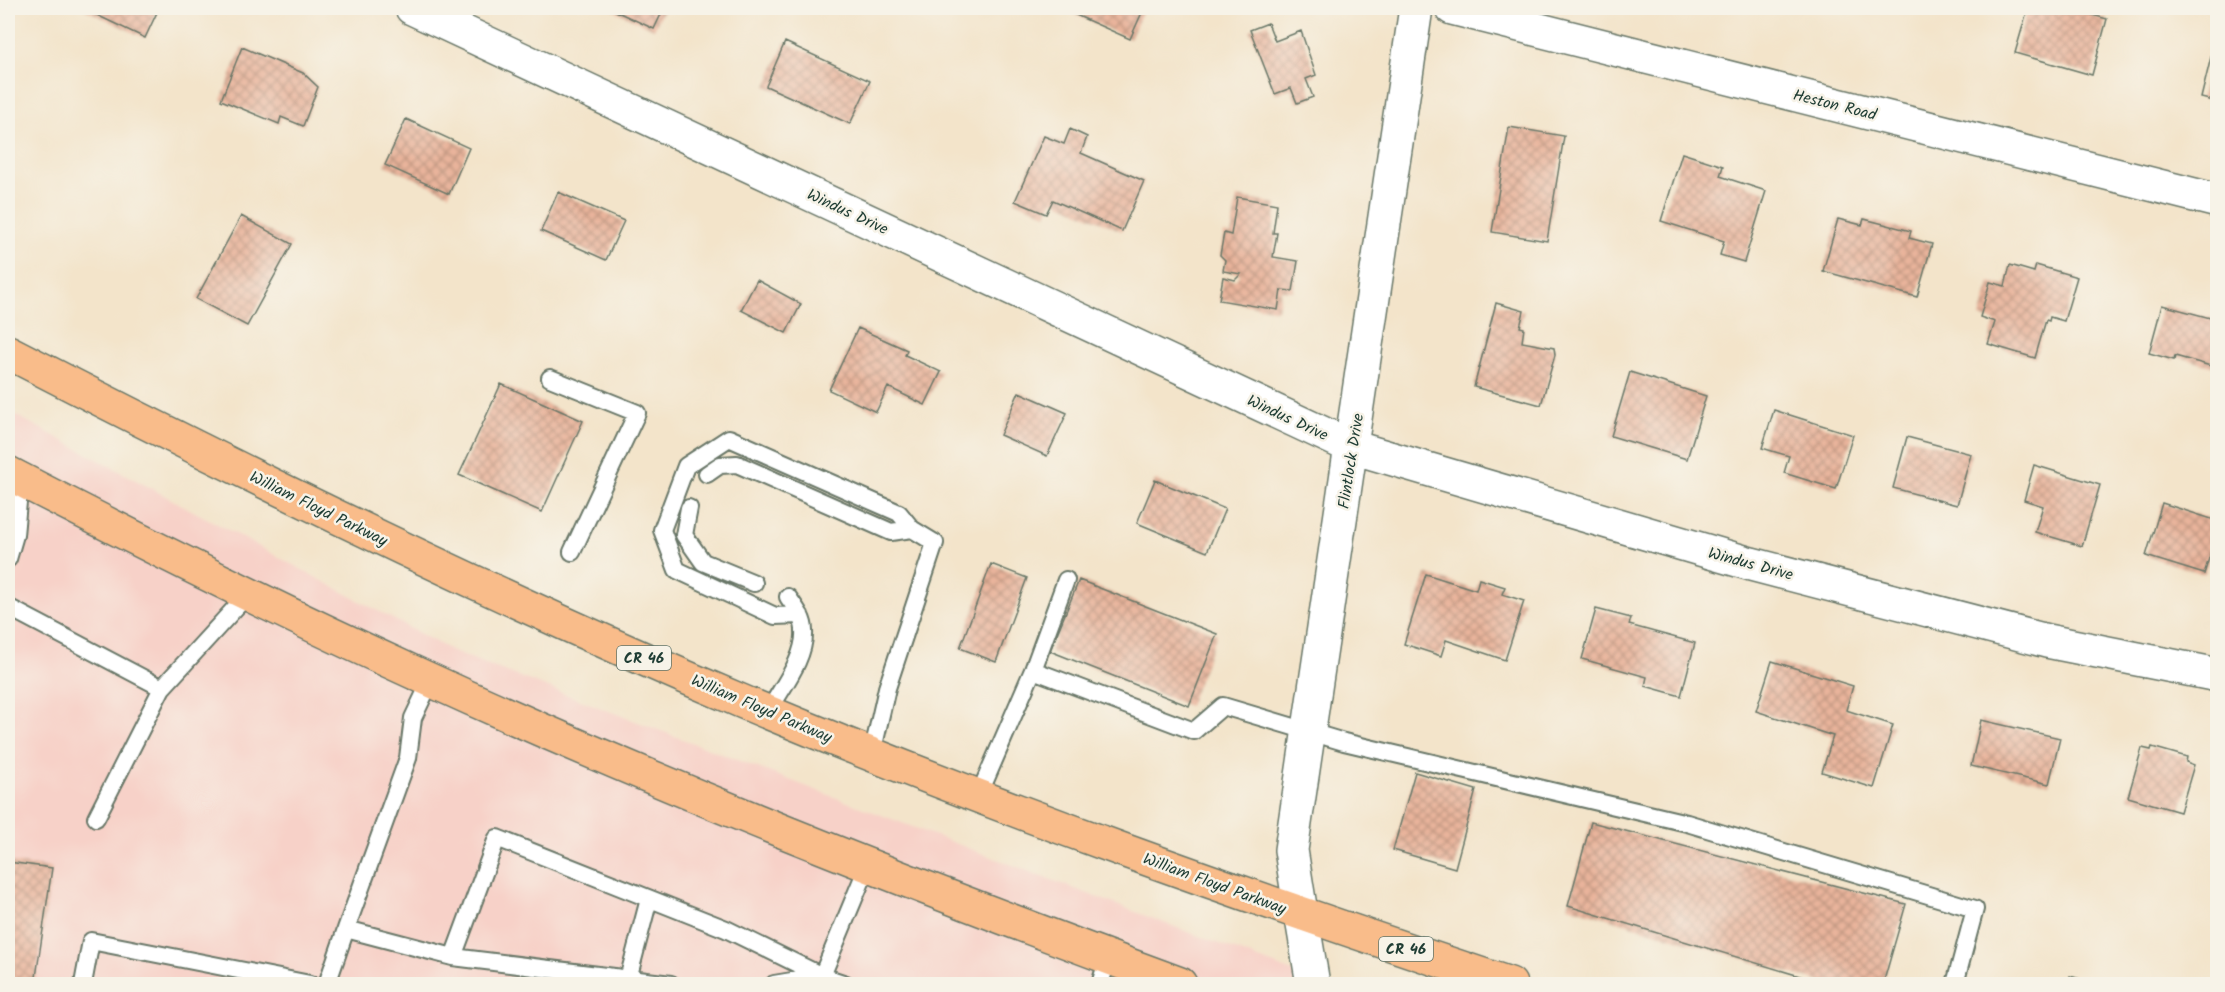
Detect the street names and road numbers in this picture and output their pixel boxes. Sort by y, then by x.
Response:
street label: Heston Road [1790,83,1880,128]
street label: Windus Drive [803,183,892,242]
street label: Windus Drive [1243,389,1332,448]
street label: Flintlock Drive [1332,412,1371,511]
street label: William Floyd Parkway [245,465,392,554]
street label: Windus Drive [1705,541,1796,588]
road number: CR 46 [617,646,671,670]
street label: William Floyd Parkway [687,668,836,751]
street label: William Floyd Parkway [1139,847,1290,922]
road number: CR 46 [1379,937,1433,961]

